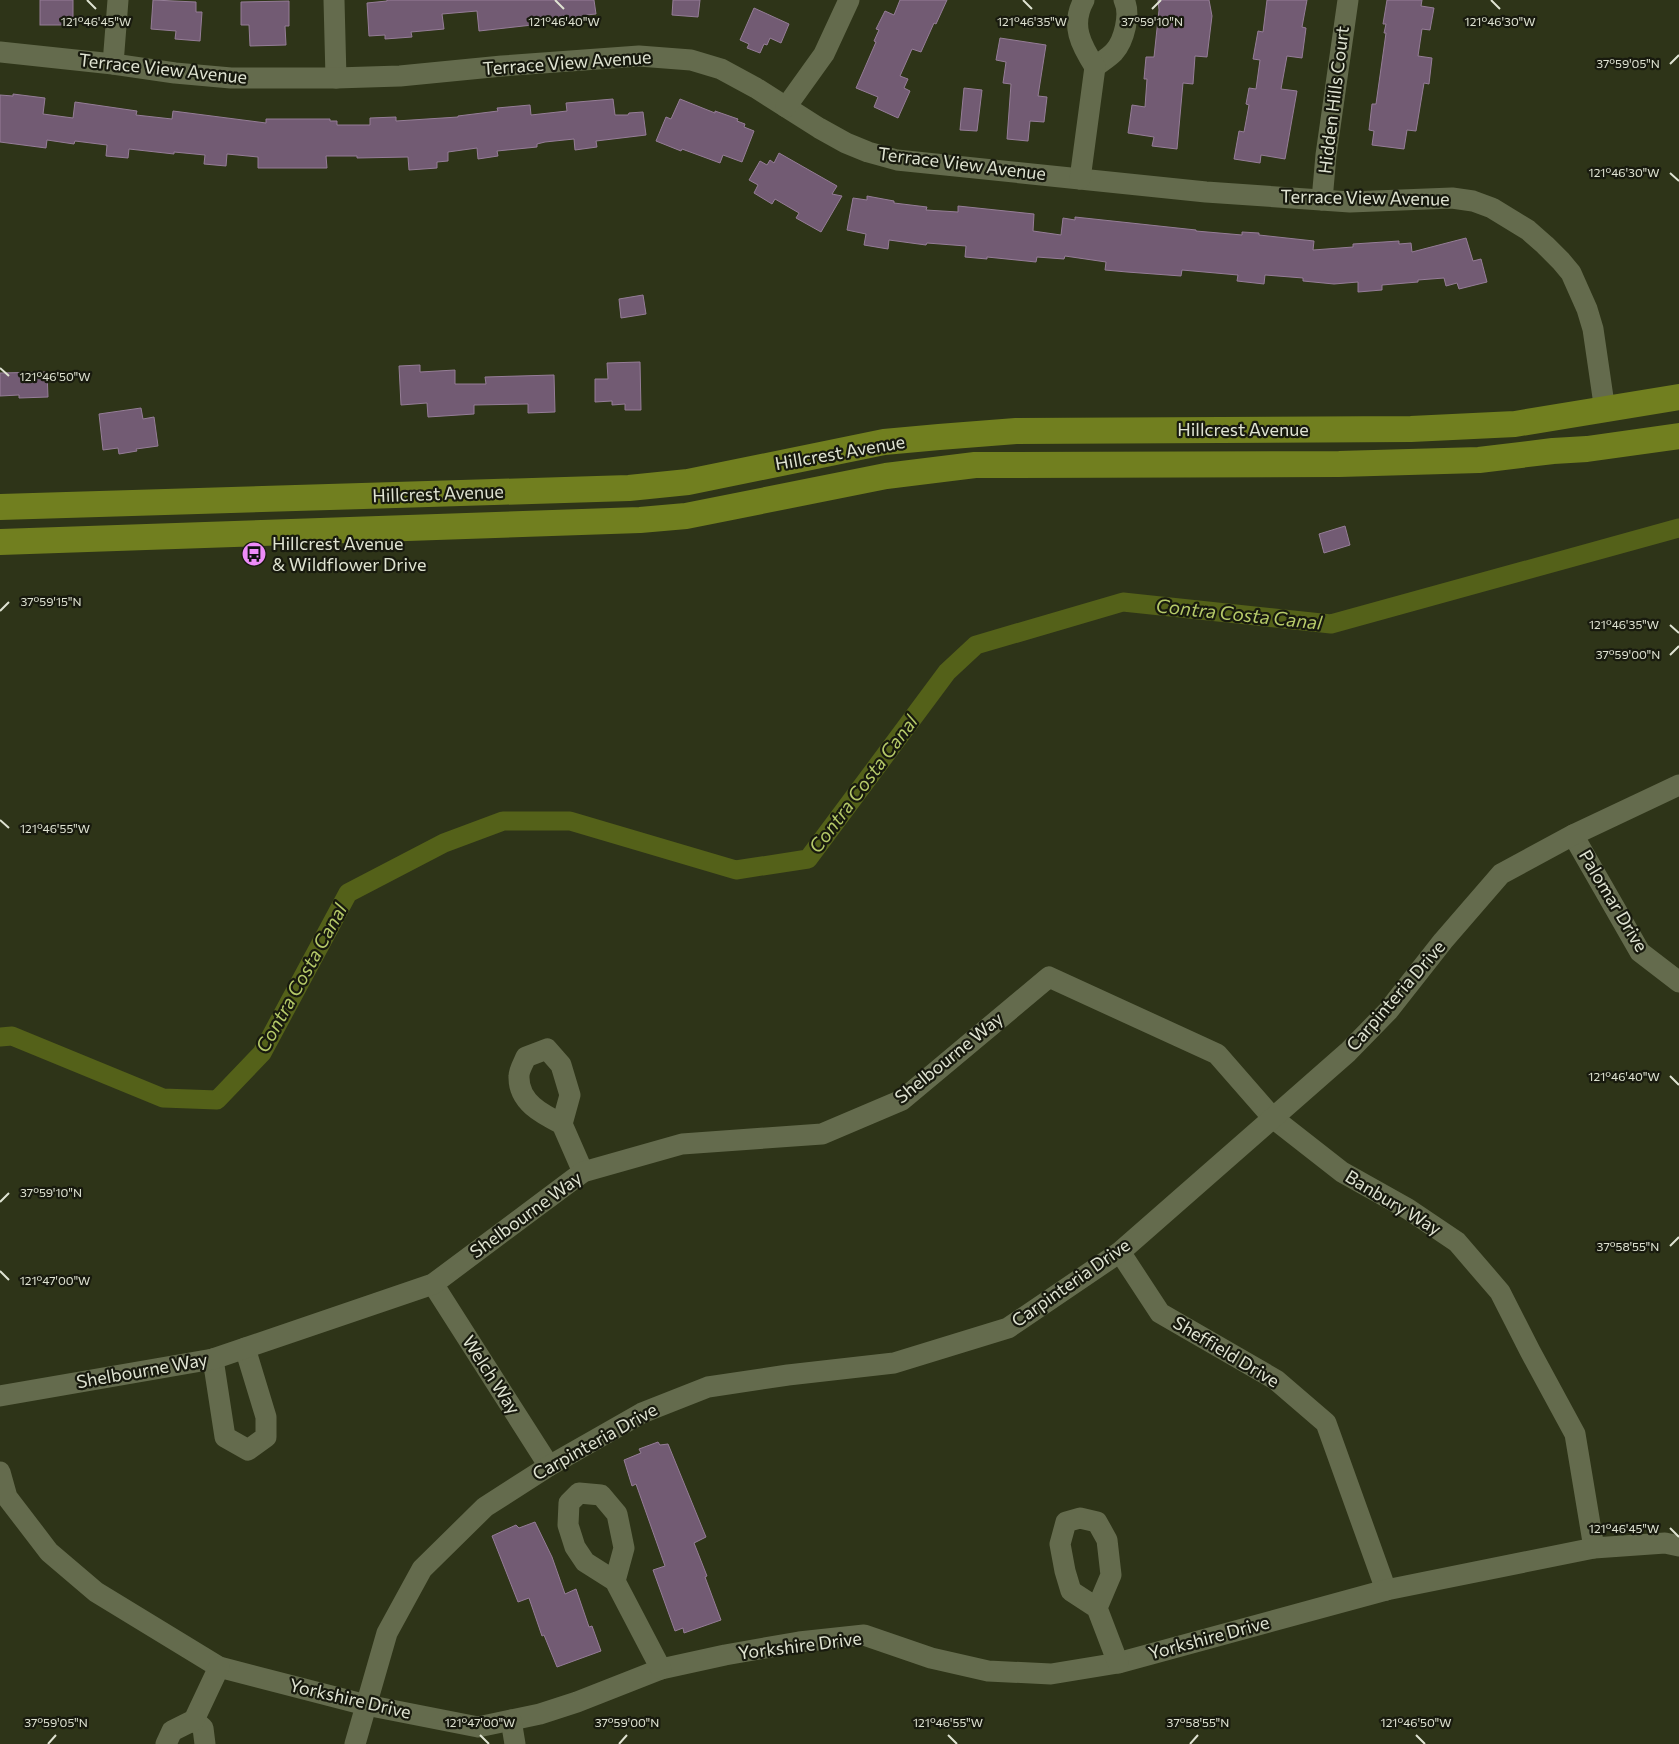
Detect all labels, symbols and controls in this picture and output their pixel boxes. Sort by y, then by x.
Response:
text: 121°46'45"W [61,14,131,28]
text: 121°46'40"W [528,14,600,28]
text: 121°46'35"W [997,14,1067,28]
text: 37°59'10"N [1121,14,1183,28]
text: 121°46'30"W [1465,14,1535,28]
street label: Hidden Hills Court [1313,25,1353,175]
street label: Terrace View Avenue [482,45,652,79]
street label: Terrace View Avenue [78,48,248,88]
text: 37°59'05"N [1596,56,1660,70]
street label: Terrace View Avenue [877,142,1047,184]
text: 121°46'30"W [1589,165,1659,179]
street label: Terrace View Avenue [1280,185,1450,209]
text: 121°46'50"W [20,369,91,383]
street label: Hillcrest Avenue [1177,418,1309,440]
street label: Hillcrest Avenue [773,430,906,474]
street label: Hillcrest Avenue [372,480,504,506]
place label: Hillcrest Avenue & Wildflower Drive [272,532,426,575]
bus stop icon: Hillcrest Avenue & Wildflower Drive [241,541,267,567]
water label: Contra Costa Canal [1155,593,1324,634]
text: 37°59'15"N [20,594,82,608]
text: 121°46'35"W [1589,617,1659,631]
text: 37°59'00"N [1596,647,1660,661]
water label: Contra Costa Canal [803,709,923,857]
text: 121°46'55"W [20,821,90,835]
street label: Palomar Drive [1575,845,1653,956]
water label: Contra Costa Canal [250,898,352,1056]
street label: Carpinteria Drive [1341,936,1449,1055]
street label: Shelbourne Way [890,1007,1007,1108]
text: 121°46'40"W [1588,1069,1660,1083]
street label: Banbury Way [1342,1165,1445,1239]
street label: Shelbourne Way [465,1166,586,1262]
text: 37°59'10"N [20,1185,82,1199]
street label: Carpinteria Drive [1007,1233,1134,1331]
text: 37°58'55"N [1597,1239,1659,1253]
text: 121°47'00"W [20,1273,90,1287]
street label: Sheffield Drive [1169,1311,1284,1391]
street label: Welch Way [458,1331,526,1418]
street label: Shelbourne Way [75,1348,209,1392]
street label: Carpinteria Drive [528,1398,661,1485]
text: 121°46'45"W [1589,1521,1659,1535]
street label: Yorkshire Drive [1146,1610,1272,1664]
street label: Yorkshire Drive [737,1627,863,1663]
street label: Yorkshire Drive [287,1673,413,1723]
text: 37°59'05"N [24,1715,88,1729]
text: 121°47'00"W [445,1715,515,1729]
text: 37°59'00"N [595,1715,659,1729]
text: 121°46'55"W [913,1715,983,1729]
text: 37°58'55"N [1167,1715,1229,1729]
text: 121°46'50"W [1381,1715,1452,1729]

